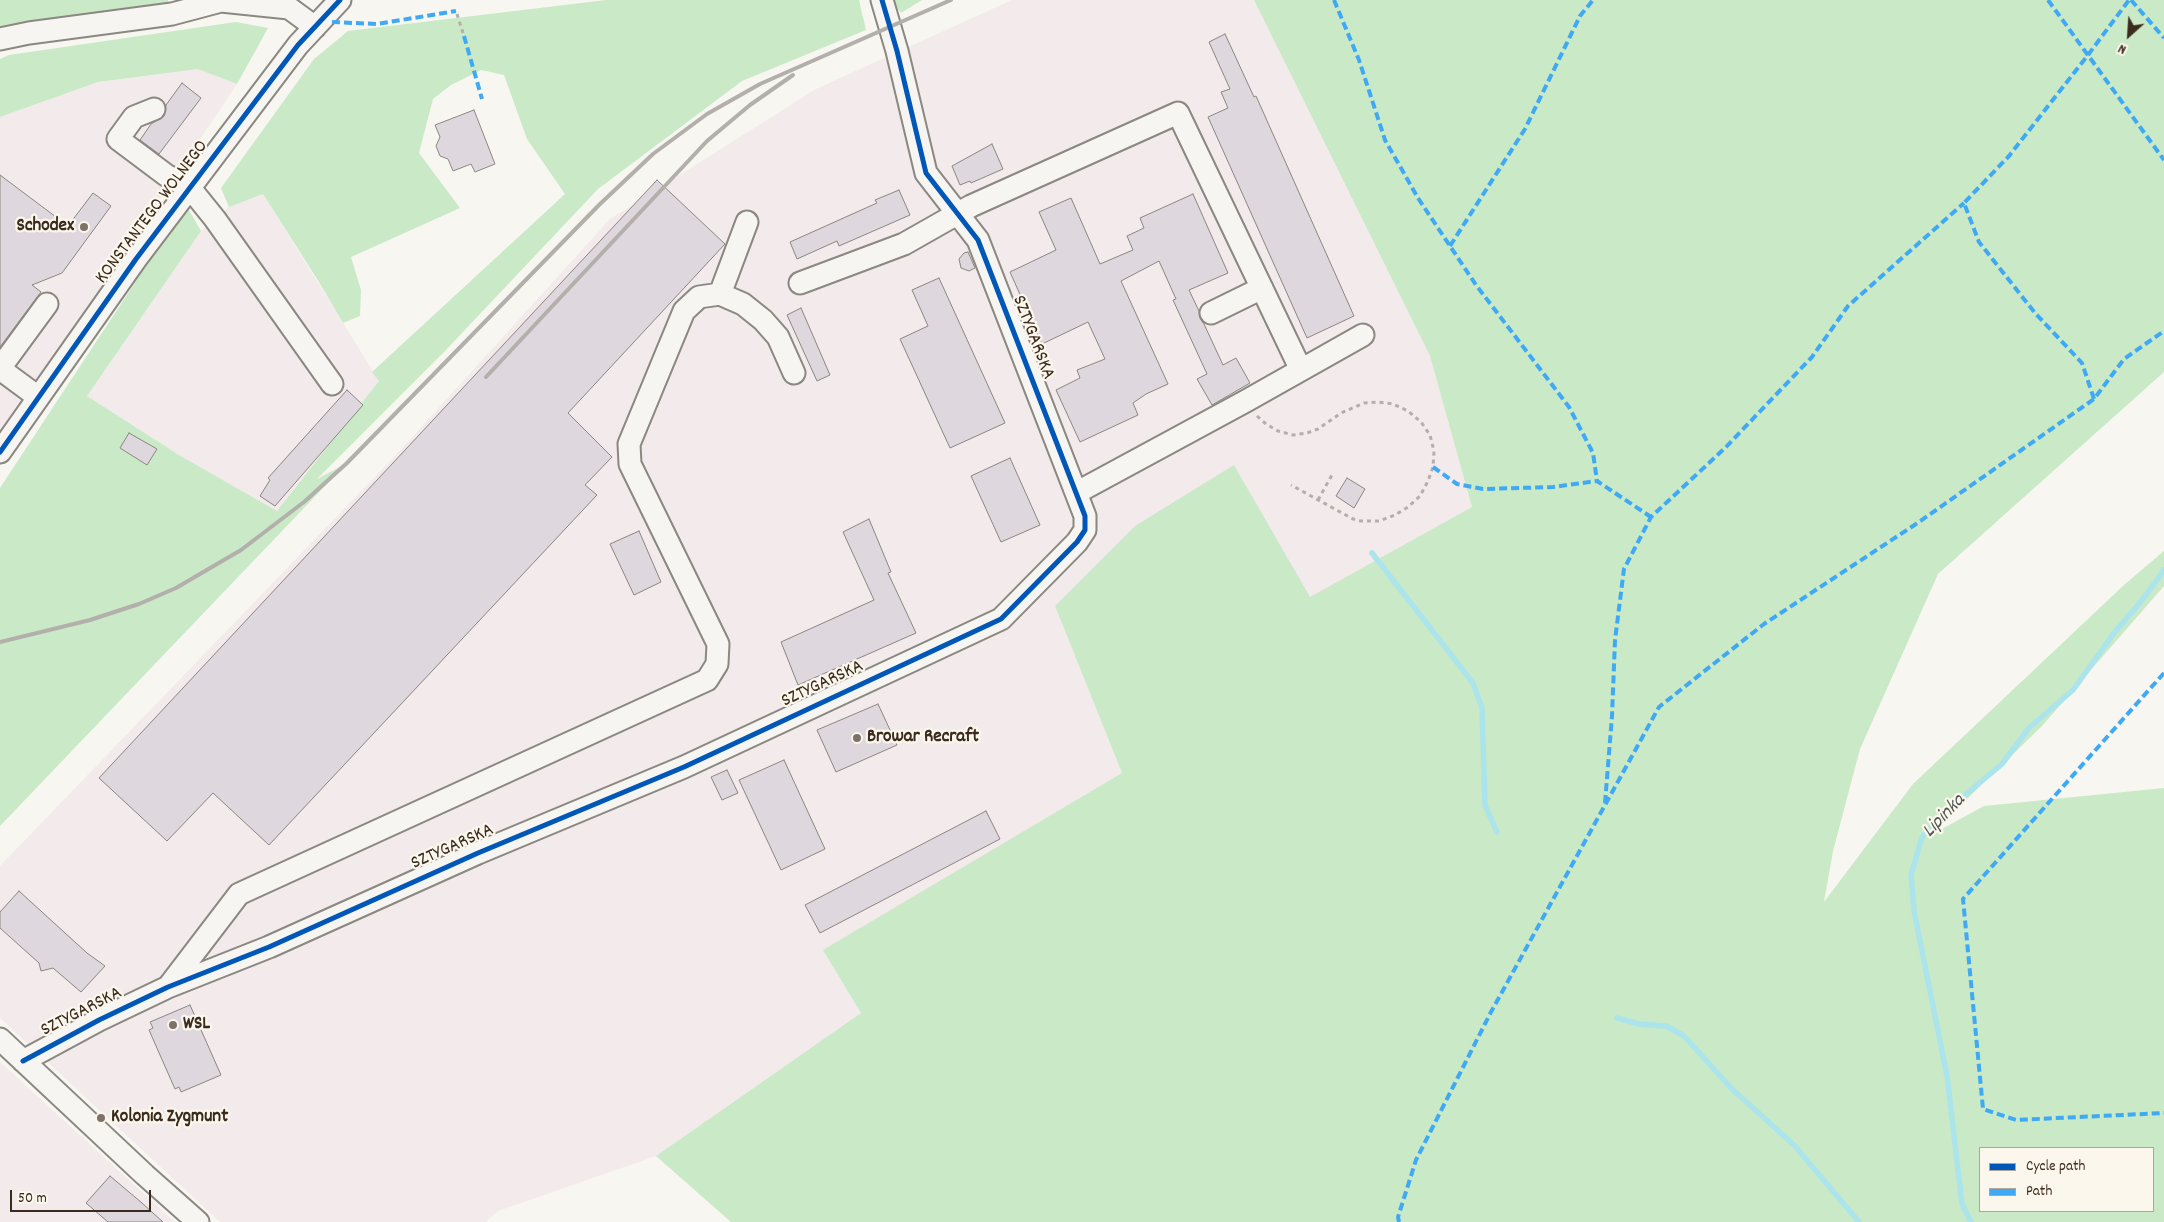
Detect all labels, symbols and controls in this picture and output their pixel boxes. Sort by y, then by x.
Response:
north arrow [2104,10,2154,60]
text: N [2115,38,2130,59]
street label: KONSTANTEGO WOLNEGO [92,137,214,289]
place label: Schodex [17,216,74,238]
marker: Schodex [78,221,90,233]
street label: SZTYGARSKA [1006,293,1058,383]
street label: SZTYGARSKA [778,656,868,714]
place label: Browar Recraft [867,727,979,749]
marker: Browar Recraft [851,732,863,744]
water label: Lipinka [1918,790,1972,844]
street label: SZTYGARSKA [408,820,498,876]
street label: SZTYGARSKA [38,983,126,1043]
place label: WSL [183,1014,210,1036]
marker: WSL [167,1019,179,1031]
place label: Kolonia Zygmunt [111,1107,228,1129]
marker: Kolonia Zygmunt [95,1112,107,1124]
legend [1979,1147,2154,1212]
text: Cycle path [2026,1156,2085,1178]
scale bar [12,1180,154,1212]
text: Path [2026,1181,2052,1203]
text: 50 m [18,1188,47,1210]

